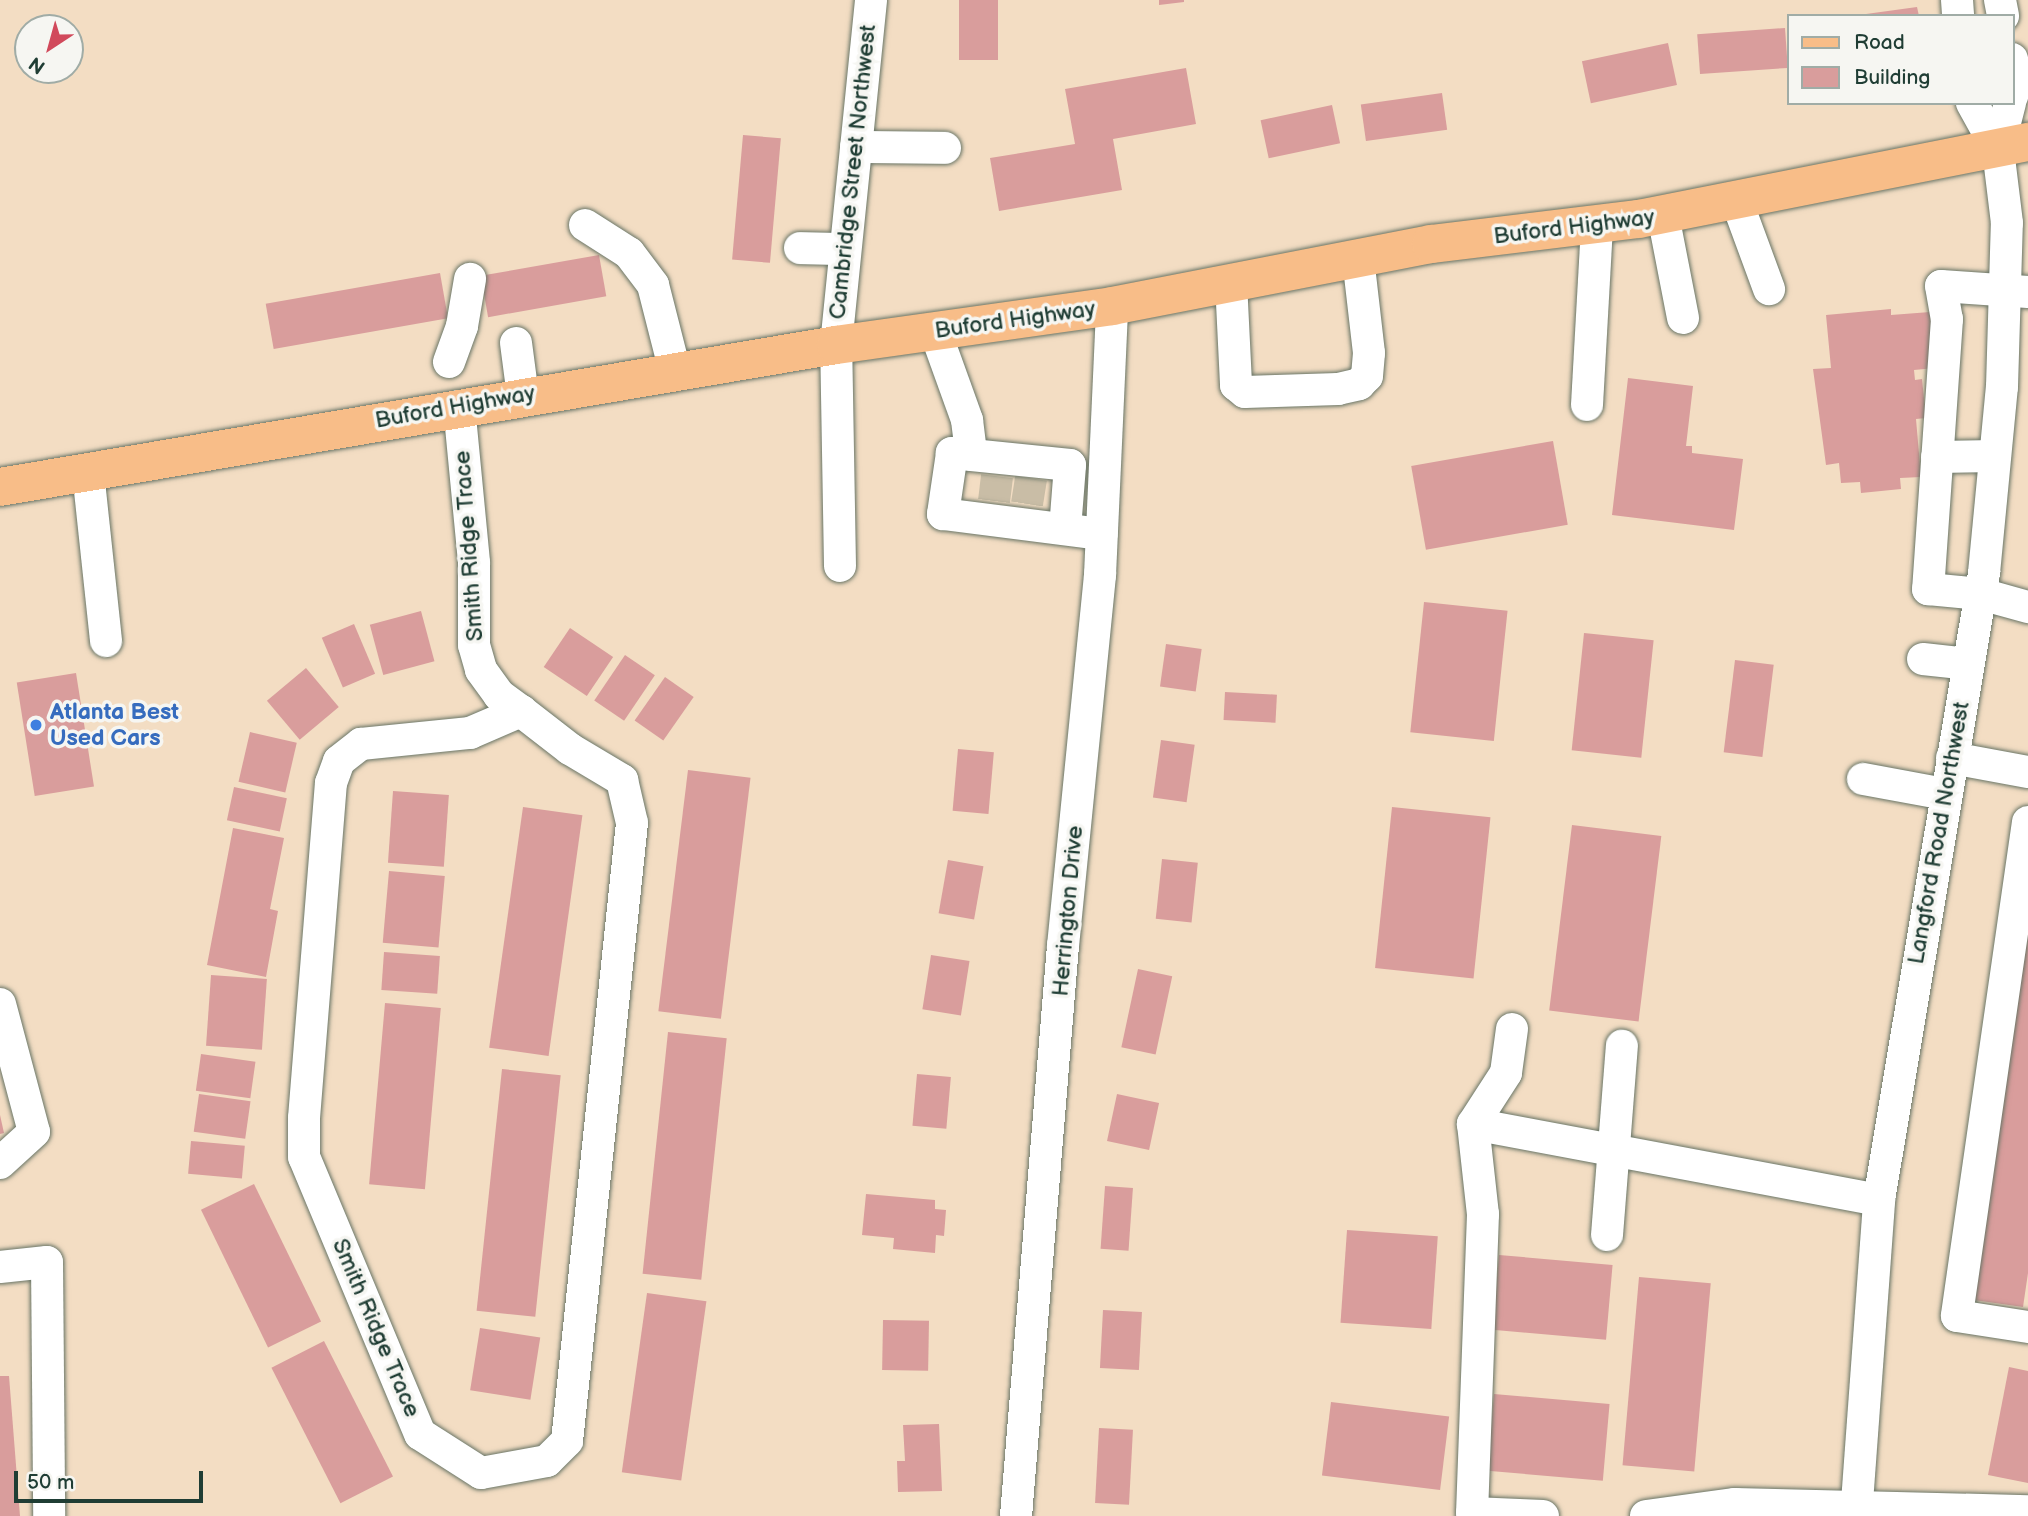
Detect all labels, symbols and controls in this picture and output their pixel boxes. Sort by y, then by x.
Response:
north arrow [14,14,84,84]
legend [1786,14,2014,105]
street label: Cambridge Street Northwest [824,23,882,321]
text: Road [1854,30,1905,55]
text: N [25,51,50,78]
text: Building [1854,65,1930,90]
street label: Buford Highway [1492,203,1656,251]
street label: Buford Highway [933,295,1097,345]
street label: Buford Highway [373,379,537,435]
street label: Smith Ridge Trace [449,449,489,643]
place label: Atlanta Best Used Cars [50,698,179,752]
street label: Langford Road Northwest [1902,700,1976,966]
marker: Atlanta Best Used Cars [28,717,44,733]
street label: Herrington Drive [1047,824,1089,998]
street label: Smith Ridge Trace [326,1234,426,1422]
scale bar [18,1456,206,1500]
text: 50 m [27,1470,74,1495]

